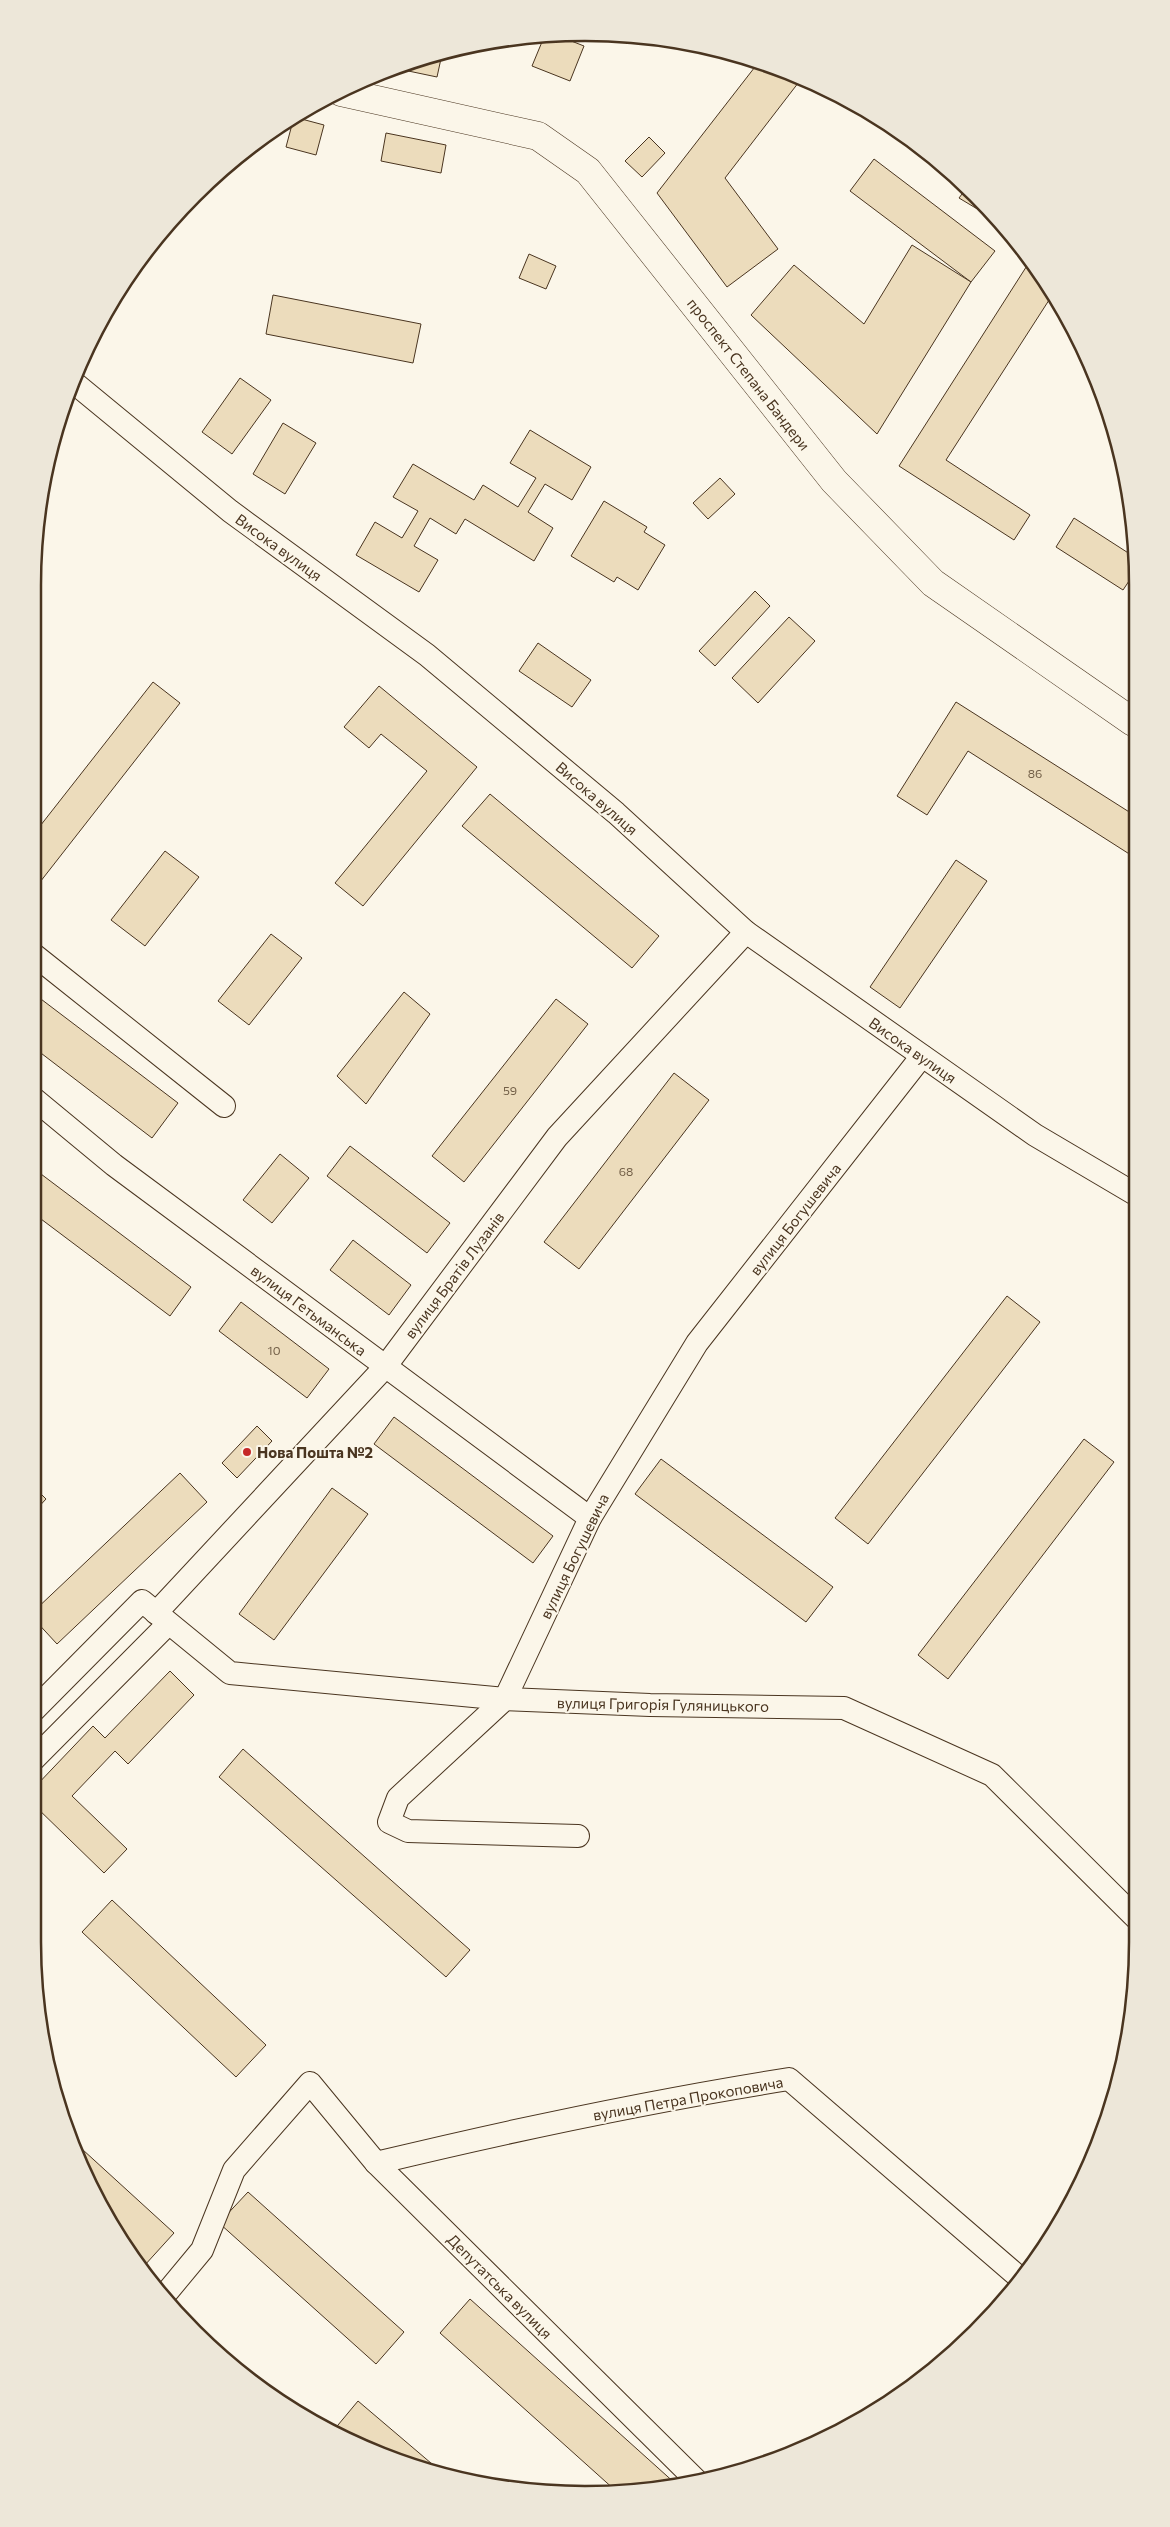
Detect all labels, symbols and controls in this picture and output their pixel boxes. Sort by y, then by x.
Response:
street label: проспект Степана Бандери [684,294,814,454]
street label: Висока вулиця [232,510,326,584]
street label: Висока вулиця [552,758,642,838]
house number: 86 [1028,766,1042,780]
street label: Висока вулиця [866,1013,960,1087]
house number: 59 [503,1083,517,1097]
street label: вулиця Богушевича [746,1159,844,1279]
house number: 68 [619,1164,633,1178]
street label: вулиця Братів Лузанів [400,1208,508,1342]
street label: вулиця Гетьманська [248,1261,370,1359]
house number: 10 [268,1343,281,1357]
place label: Нова Пошта №2 [257,1443,373,1461]
marker: Нова Пошта №2 [241,1446,253,1458]
street label: вулиця Богушевича [536,1490,612,1622]
street label: вулиця Григорія Гуляницького [557,1693,769,1715]
street label: вулиця Петра Прокоповича [591,2072,785,2124]
street label: Депутатська вулиця [444,2230,556,2342]

